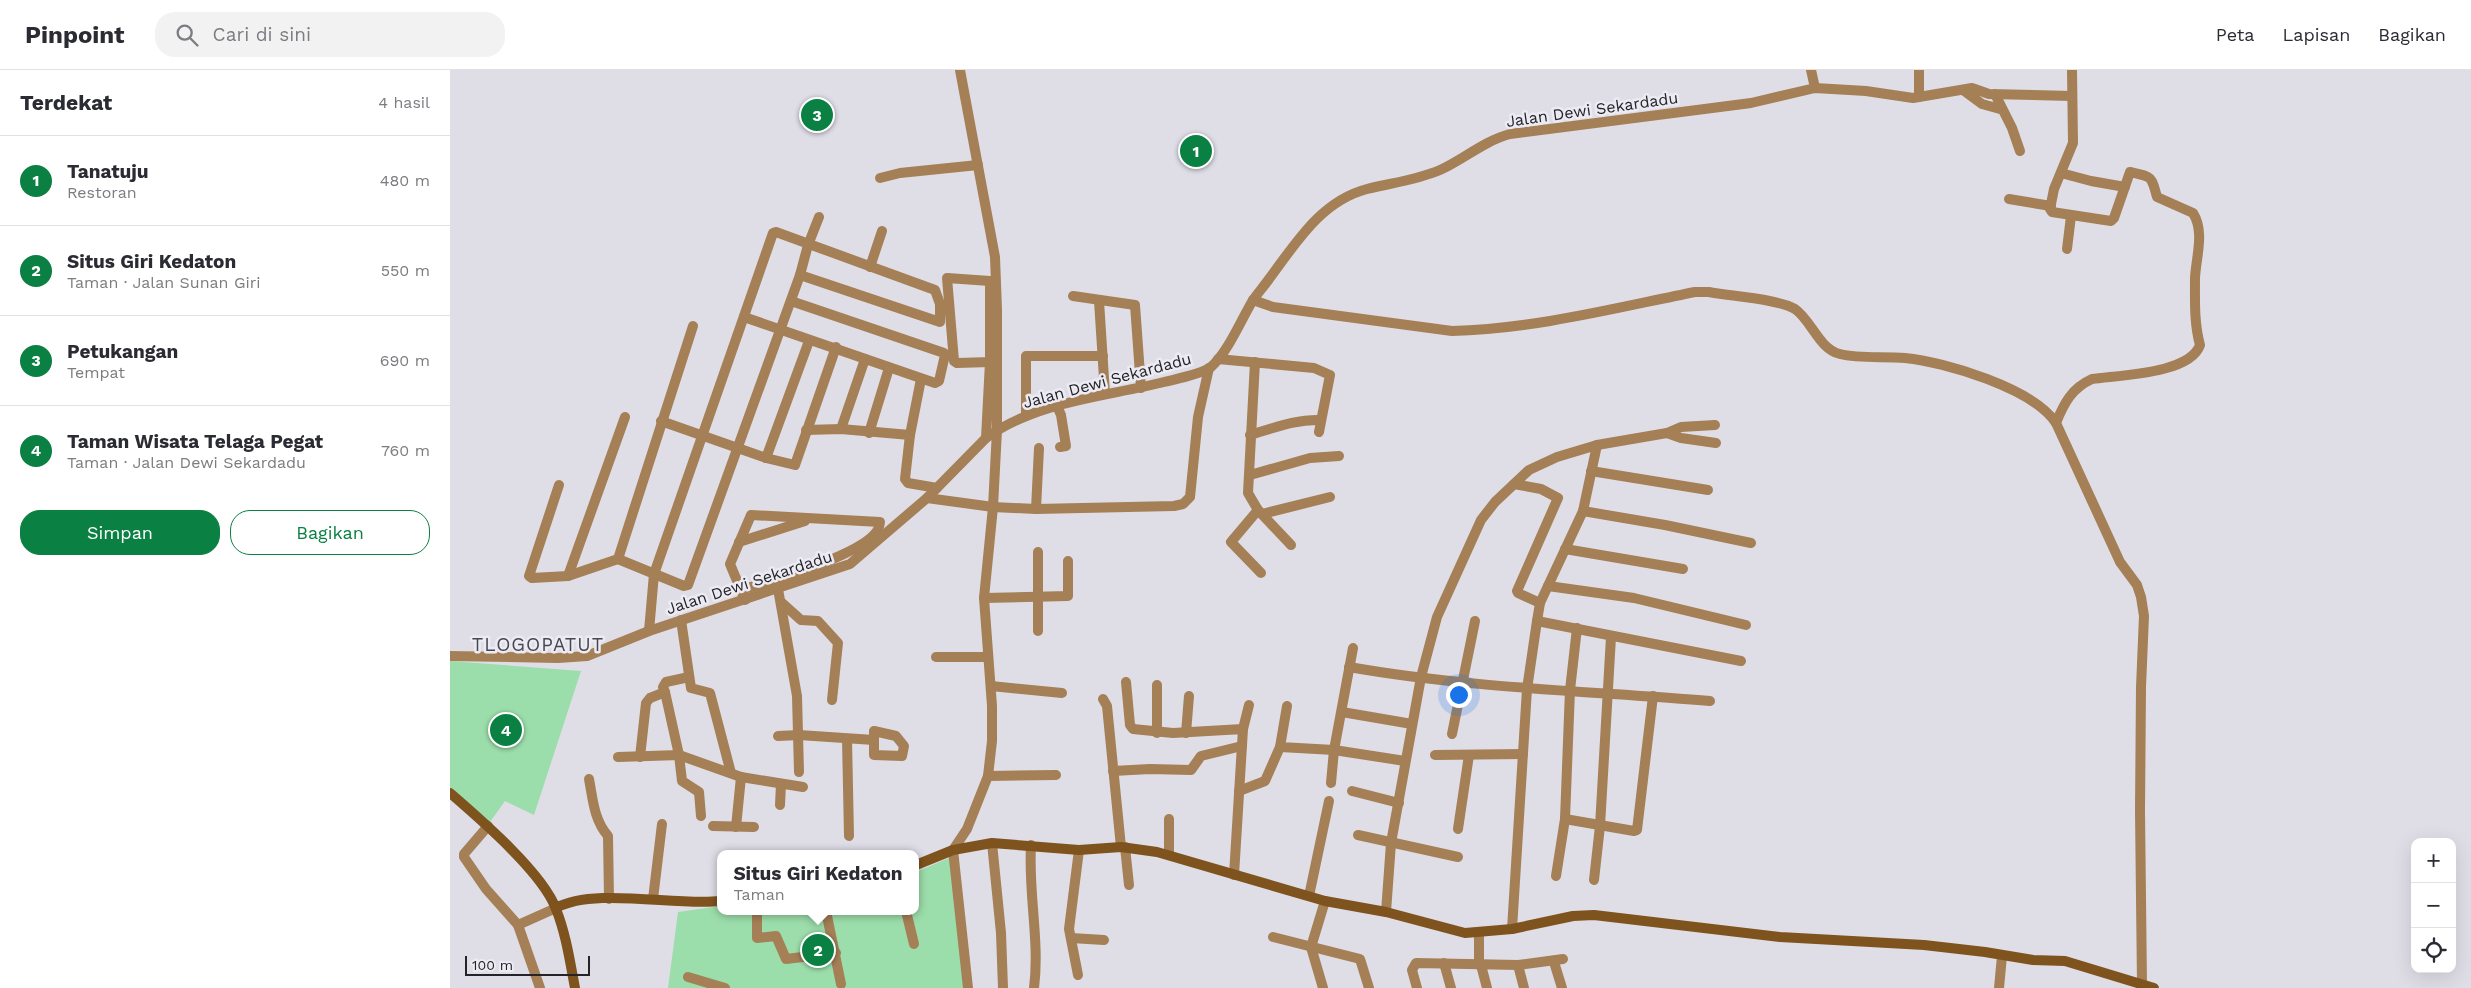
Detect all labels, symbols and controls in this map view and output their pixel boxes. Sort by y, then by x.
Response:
search box [155,12,505,57]
text: Pinpoint [25,21,125,49]
icon: search [173,21,201,49]
text: Cari di sini [213,23,311,46]
text: Peta [2216,24,2254,45]
text: Lapisan [2282,24,2350,45]
text: Bagikan [2378,24,2446,45]
street label: Jalan Dewi Sekardadu [1505,88,1679,131]
text: Terdekat [20,90,112,115]
text: 4 hasil [378,93,430,112]
pin: 3 [801,96,833,134]
pin: 1 [1180,132,1212,170]
text: Tanatuju [67,160,148,183]
text: 1 [33,171,39,190]
text: 480 m [380,171,430,190]
text: Restoran [67,183,137,202]
text: Situs Giri Kedaton [67,250,236,273]
text: 2 [31,261,41,280]
text: 550 m [381,261,430,280]
text: Taman · Jalan Sunan Giri [67,273,261,292]
text: Petukangan [67,340,178,363]
street label: Jalan Dewi Sekardadu [1021,349,1193,412]
text: 3 [31,351,41,370]
text: 690 m [380,351,430,370]
text: Tempat [67,363,125,382]
text: Taman Wisata Telaga Pegat [67,430,323,453]
text: 4 [31,441,41,460]
text: 760 m [381,441,430,460]
text: Taman · Jalan Dewi Sekardadu [67,453,306,472]
button: Simpan [20,510,220,555]
button: Bagikan [230,510,430,555]
street label: Jalan Dewi Sekardadu [664,547,835,618]
district label: TLOGOPATUT [472,633,604,656]
your location [1446,682,1472,708]
pin: 4 [490,711,522,749]
map controls [2411,838,2456,973]
button: + [2411,838,2456,883]
popup [717,850,919,915]
text: Situs Giri Kedaton [733,862,903,885]
button: − [2411,883,2456,928]
text: Taman [733,885,785,904]
button: locate [2411,928,2456,973]
pin: 2 [802,931,834,969]
scale bar [465,953,590,976]
text: 100 m [472,957,513,973]

